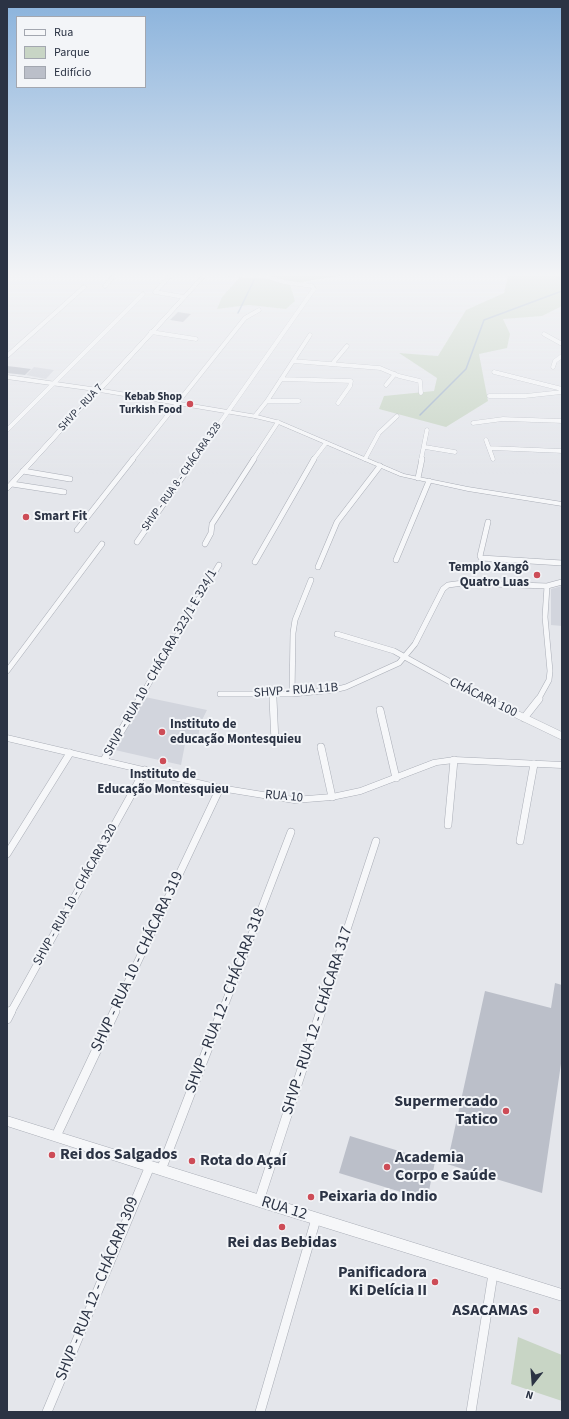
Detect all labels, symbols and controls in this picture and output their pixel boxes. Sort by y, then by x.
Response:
legend [16,16,146,88]
text: Rua [54,24,73,41]
text: Parque [54,44,90,61]
text: Edifício [54,64,91,81]
street label: SHVP - RUA 7 [56,382,106,434]
place label: Kebab Shop Turkish Food [119,391,182,417]
marker: Kebab Shop Turkish Food [185,399,195,409]
street label: SHVP - RUA 8 - CHÁCARA 328 [139,420,225,534]
place label: Smart Fit [34,509,87,525]
marker: Smart Fit [21,512,31,522]
place label: Templo Xangô Quatro Luas [448,560,529,591]
street label: SHVP - RUA 10 - CHÁCARA 323/1 E 324/1 [101,567,221,759]
marker: Templo Xangô Quatro Luas [532,570,542,580]
street label: CHÁCARA 100 [446,675,520,721]
street label: SHVP - RUA 11B [253,680,339,702]
place label: Instituto de educação Montesquieu [170,717,301,748]
marker: Instituto de educação Montesquieu [157,727,167,737]
marker: Instituto de Educação Montesquieu [158,756,168,766]
place label: Instituto de Educação Montesquieu [97,767,229,798]
street label: RUA 10 [264,788,304,806]
street label: SHVP - RUA 10 - CHÁCARA 320 [30,821,122,969]
street label: SHVP - RUA 10 - CHÁCARA 319 [88,869,188,1055]
street label: SHVP - RUA 12 - CHÁCARA 318 [182,906,270,1096]
street label: SHVP - RUA 12 - CHÁCARA 317 [278,924,358,1118]
place label: Supermercado Tatico [394,1092,498,1130]
marker: Supermercado Tatico [501,1106,511,1116]
place label: Rei dos Salgados [60,1145,177,1165]
place label: Academia Corpo e Saúde [395,1148,496,1186]
marker: Rei dos Salgados [47,1150,57,1160]
place label: Rota do Açaí [200,1151,286,1171]
marker: Rota do Açaí [187,1156,197,1166]
marker: Academia Corpo e Saúde [382,1162,392,1172]
place label: Peixaria do Indio [319,1187,437,1207]
marker: Peixaria do Indio [306,1192,316,1202]
street label: RUA 12 [259,1193,309,1225]
street label: SHVP - RUA 12 - CHÁCARA 309 [52,1194,144,1384]
marker: Rei das Bebidas [277,1222,287,1232]
place label: Rei das Bebidas [227,1233,337,1253]
place label: Panificadora Ki Delícia II [338,1263,427,1301]
marker: Panificadora Ki Delícia II [430,1277,440,1287]
place label: ASACAMAS [452,1301,528,1321]
marker: ASACAMAS [531,1306,541,1316]
north arrow [513,1363,553,1403]
text: N [524,1387,535,1403]

